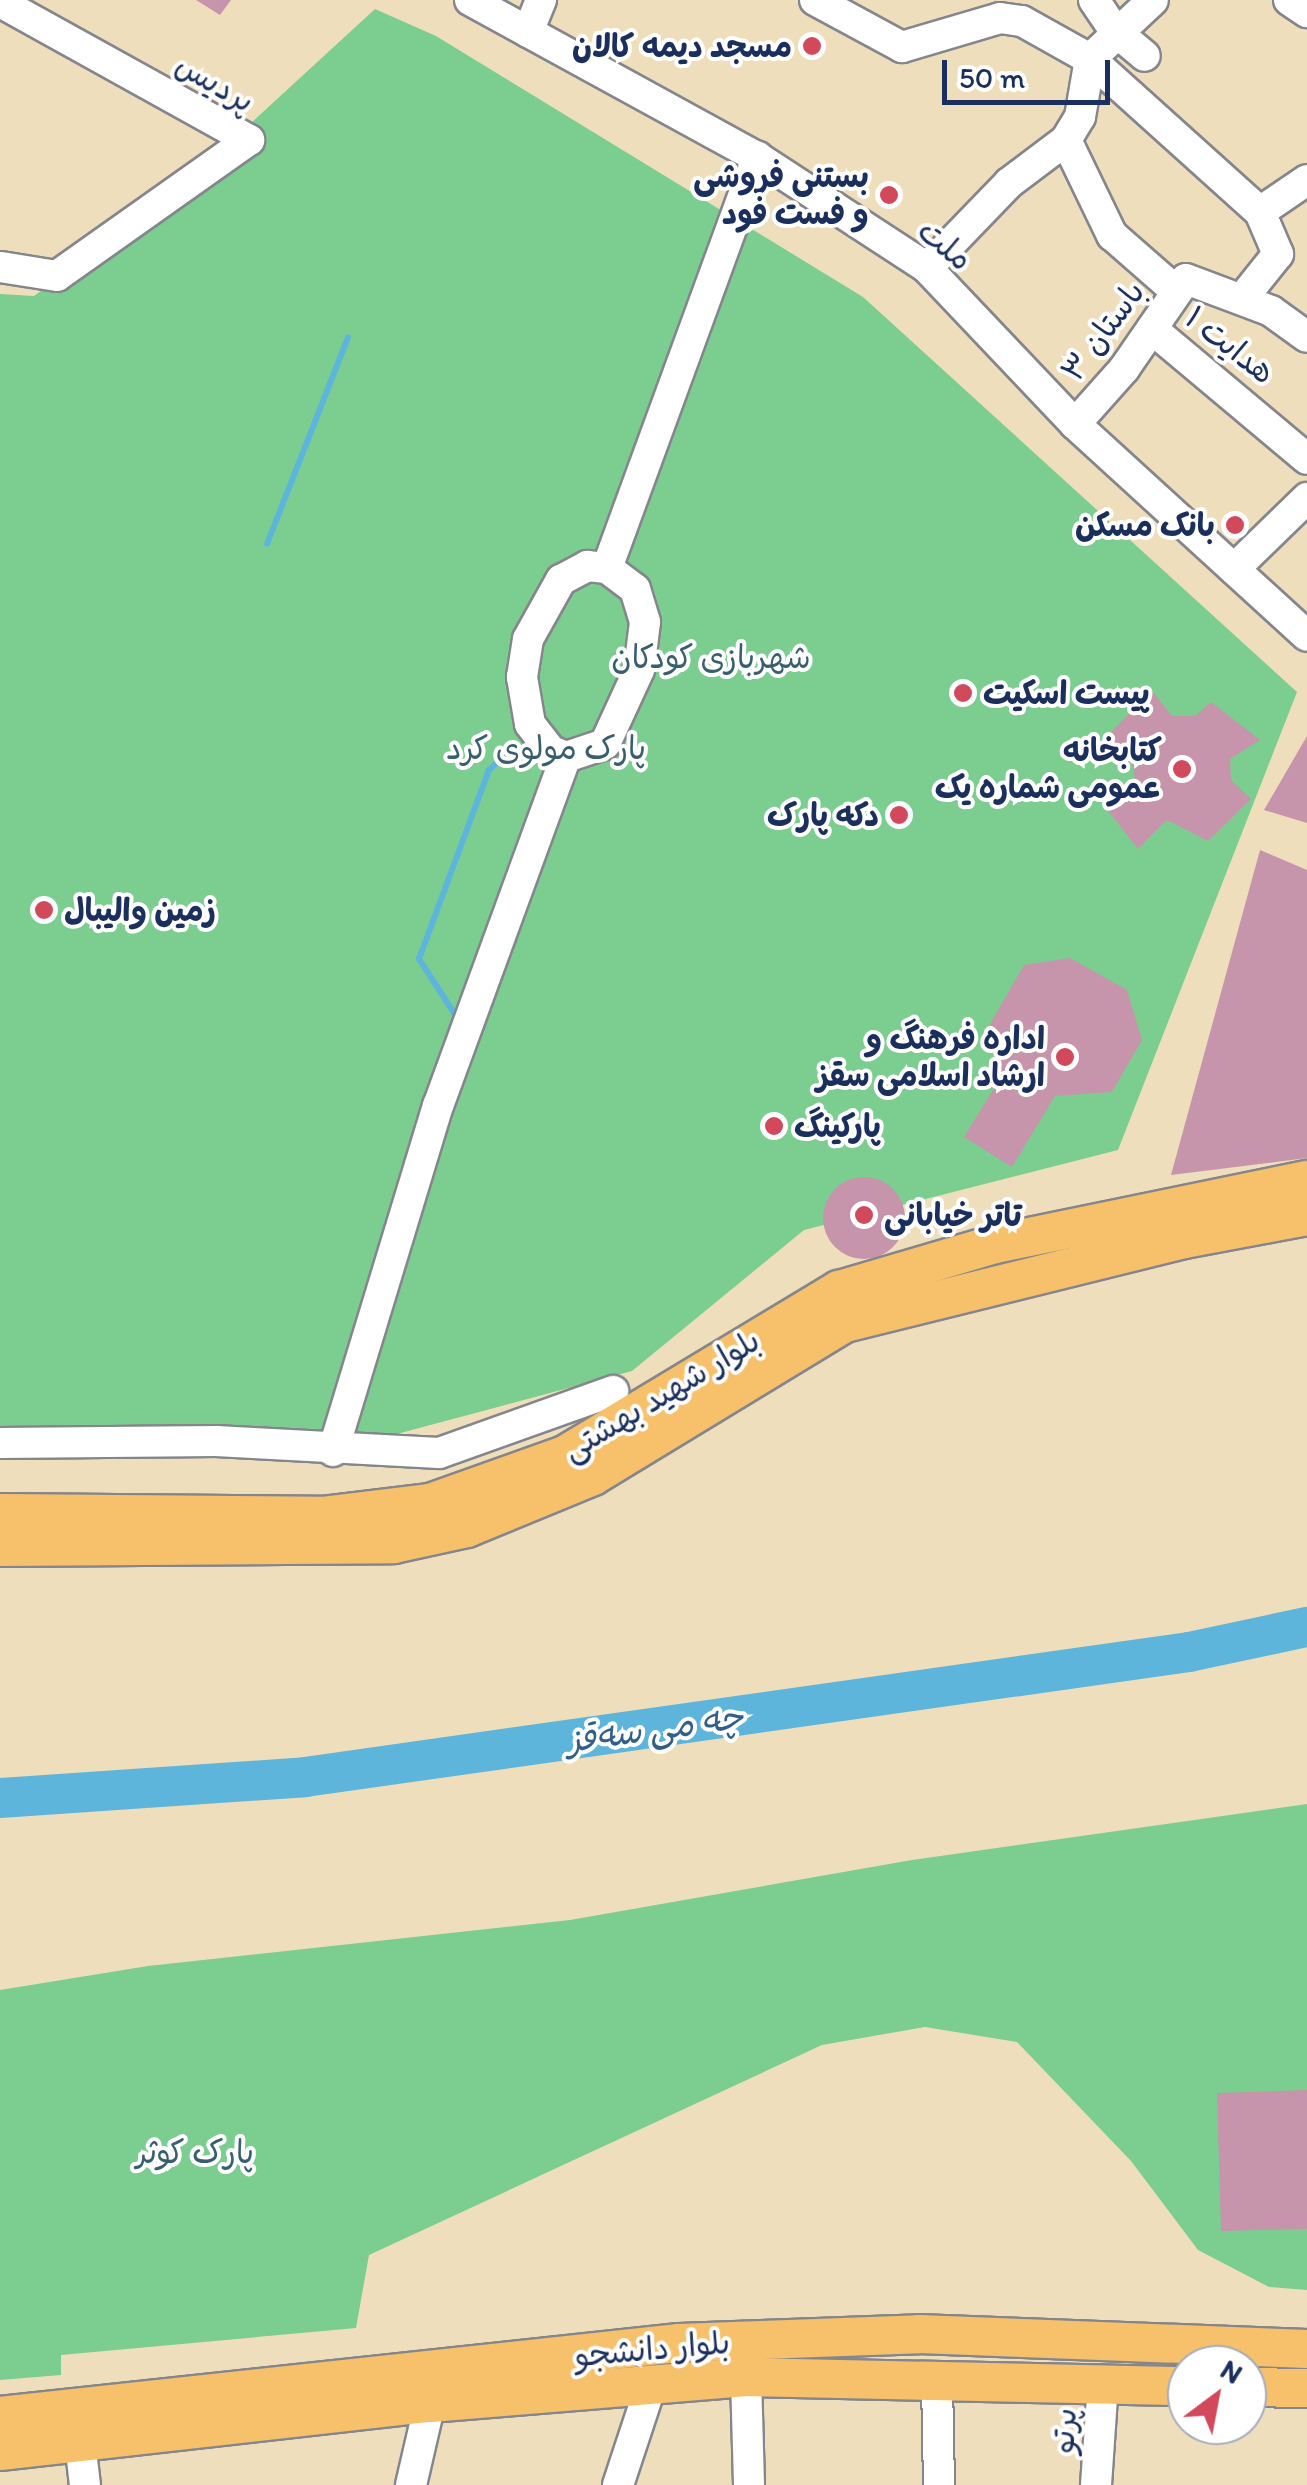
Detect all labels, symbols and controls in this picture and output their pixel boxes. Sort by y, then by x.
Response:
place label: مسجد دیمه کالان [572,27,792,65]
marker: مسجد دیمه کالان [801,35,823,57]
scale bar [947,40,1114,102]
street label: پردیس [169,45,261,121]
text: 50 m [959,59,1025,96]
place label: بستنی فروشی و فست فود [693,158,869,233]
marker: بستنی فروشی و فست فود [878,184,900,206]
street label: ملت [910,211,980,279]
street label: باستان ۳ [1053,273,1153,389]
street label: هدایت ۱ [1178,298,1282,392]
place label: بانک مسکن [1075,506,1215,544]
marker: بانک مسکن [1224,514,1246,536]
park label: شهربازی کودکان [611,638,811,676]
place label: پیست اسکیت [983,674,1150,712]
marker: پیست اسکیت [952,682,974,704]
park label: پارک مولوی کرد [446,729,646,767]
place label: کتابخانه عمومی شماره یک [935,732,1162,807]
marker: کتابخانه عمومی شماره یک [1171,758,1193,780]
place label: دکه پارک [767,796,879,834]
marker: دکه پارک [888,804,910,826]
place label: زمین والیبال [64,891,216,929]
marker: زمین والیبال [33,899,55,921]
place label: اداره فرهنگ و ارشاد اسلامی سقز [816,1020,1045,1095]
marker: اداره فرهنگ و ارشاد اسلامی سقز [1054,1046,1076,1068]
place label: پارکینگ [794,1107,881,1145]
marker: پارکینگ [763,1115,785,1137]
place label: تاتر خیابانی [884,1196,1022,1234]
marker: تاتر خیابانی [853,1204,875,1226]
street label: بلوار شهید بهشتی [555,1321,767,1469]
water label: چە می سەقز [564,1695,746,1761]
park label: پارک کوثر [136,2133,254,2171]
street label: بلوار دانشجو [572,2323,732,2375]
north arrow [1167,2345,1267,2445]
text: N [1215,2352,1249,2391]
street label: پرتو [1043,2407,1085,2455]

